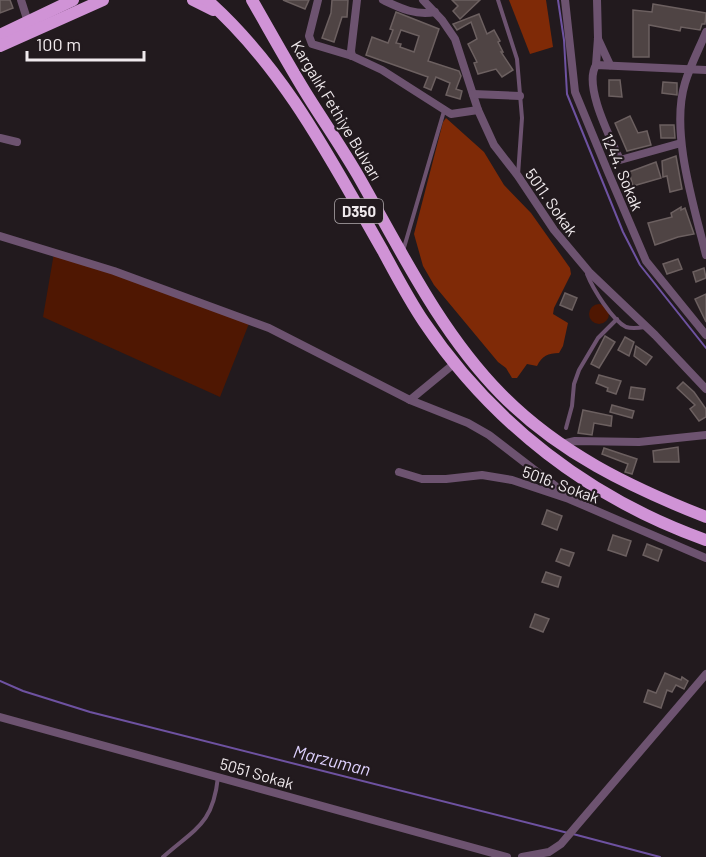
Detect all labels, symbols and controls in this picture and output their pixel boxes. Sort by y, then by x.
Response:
scale bar [27,24,144,62]
text: 100 m [36,33,81,55]
street label: Kargalık Fethiye Bulvarı [288,37,386,183]
street label: 1244. Sokak [598,131,648,213]
street label: 5011. Sokak [522,165,582,239]
road number: D350 [335,199,383,223]
street label: 5016. Sokak [520,461,602,507]
water label: Marzuman [291,740,373,780]
street label: 5051 Sokak [218,753,296,793]

